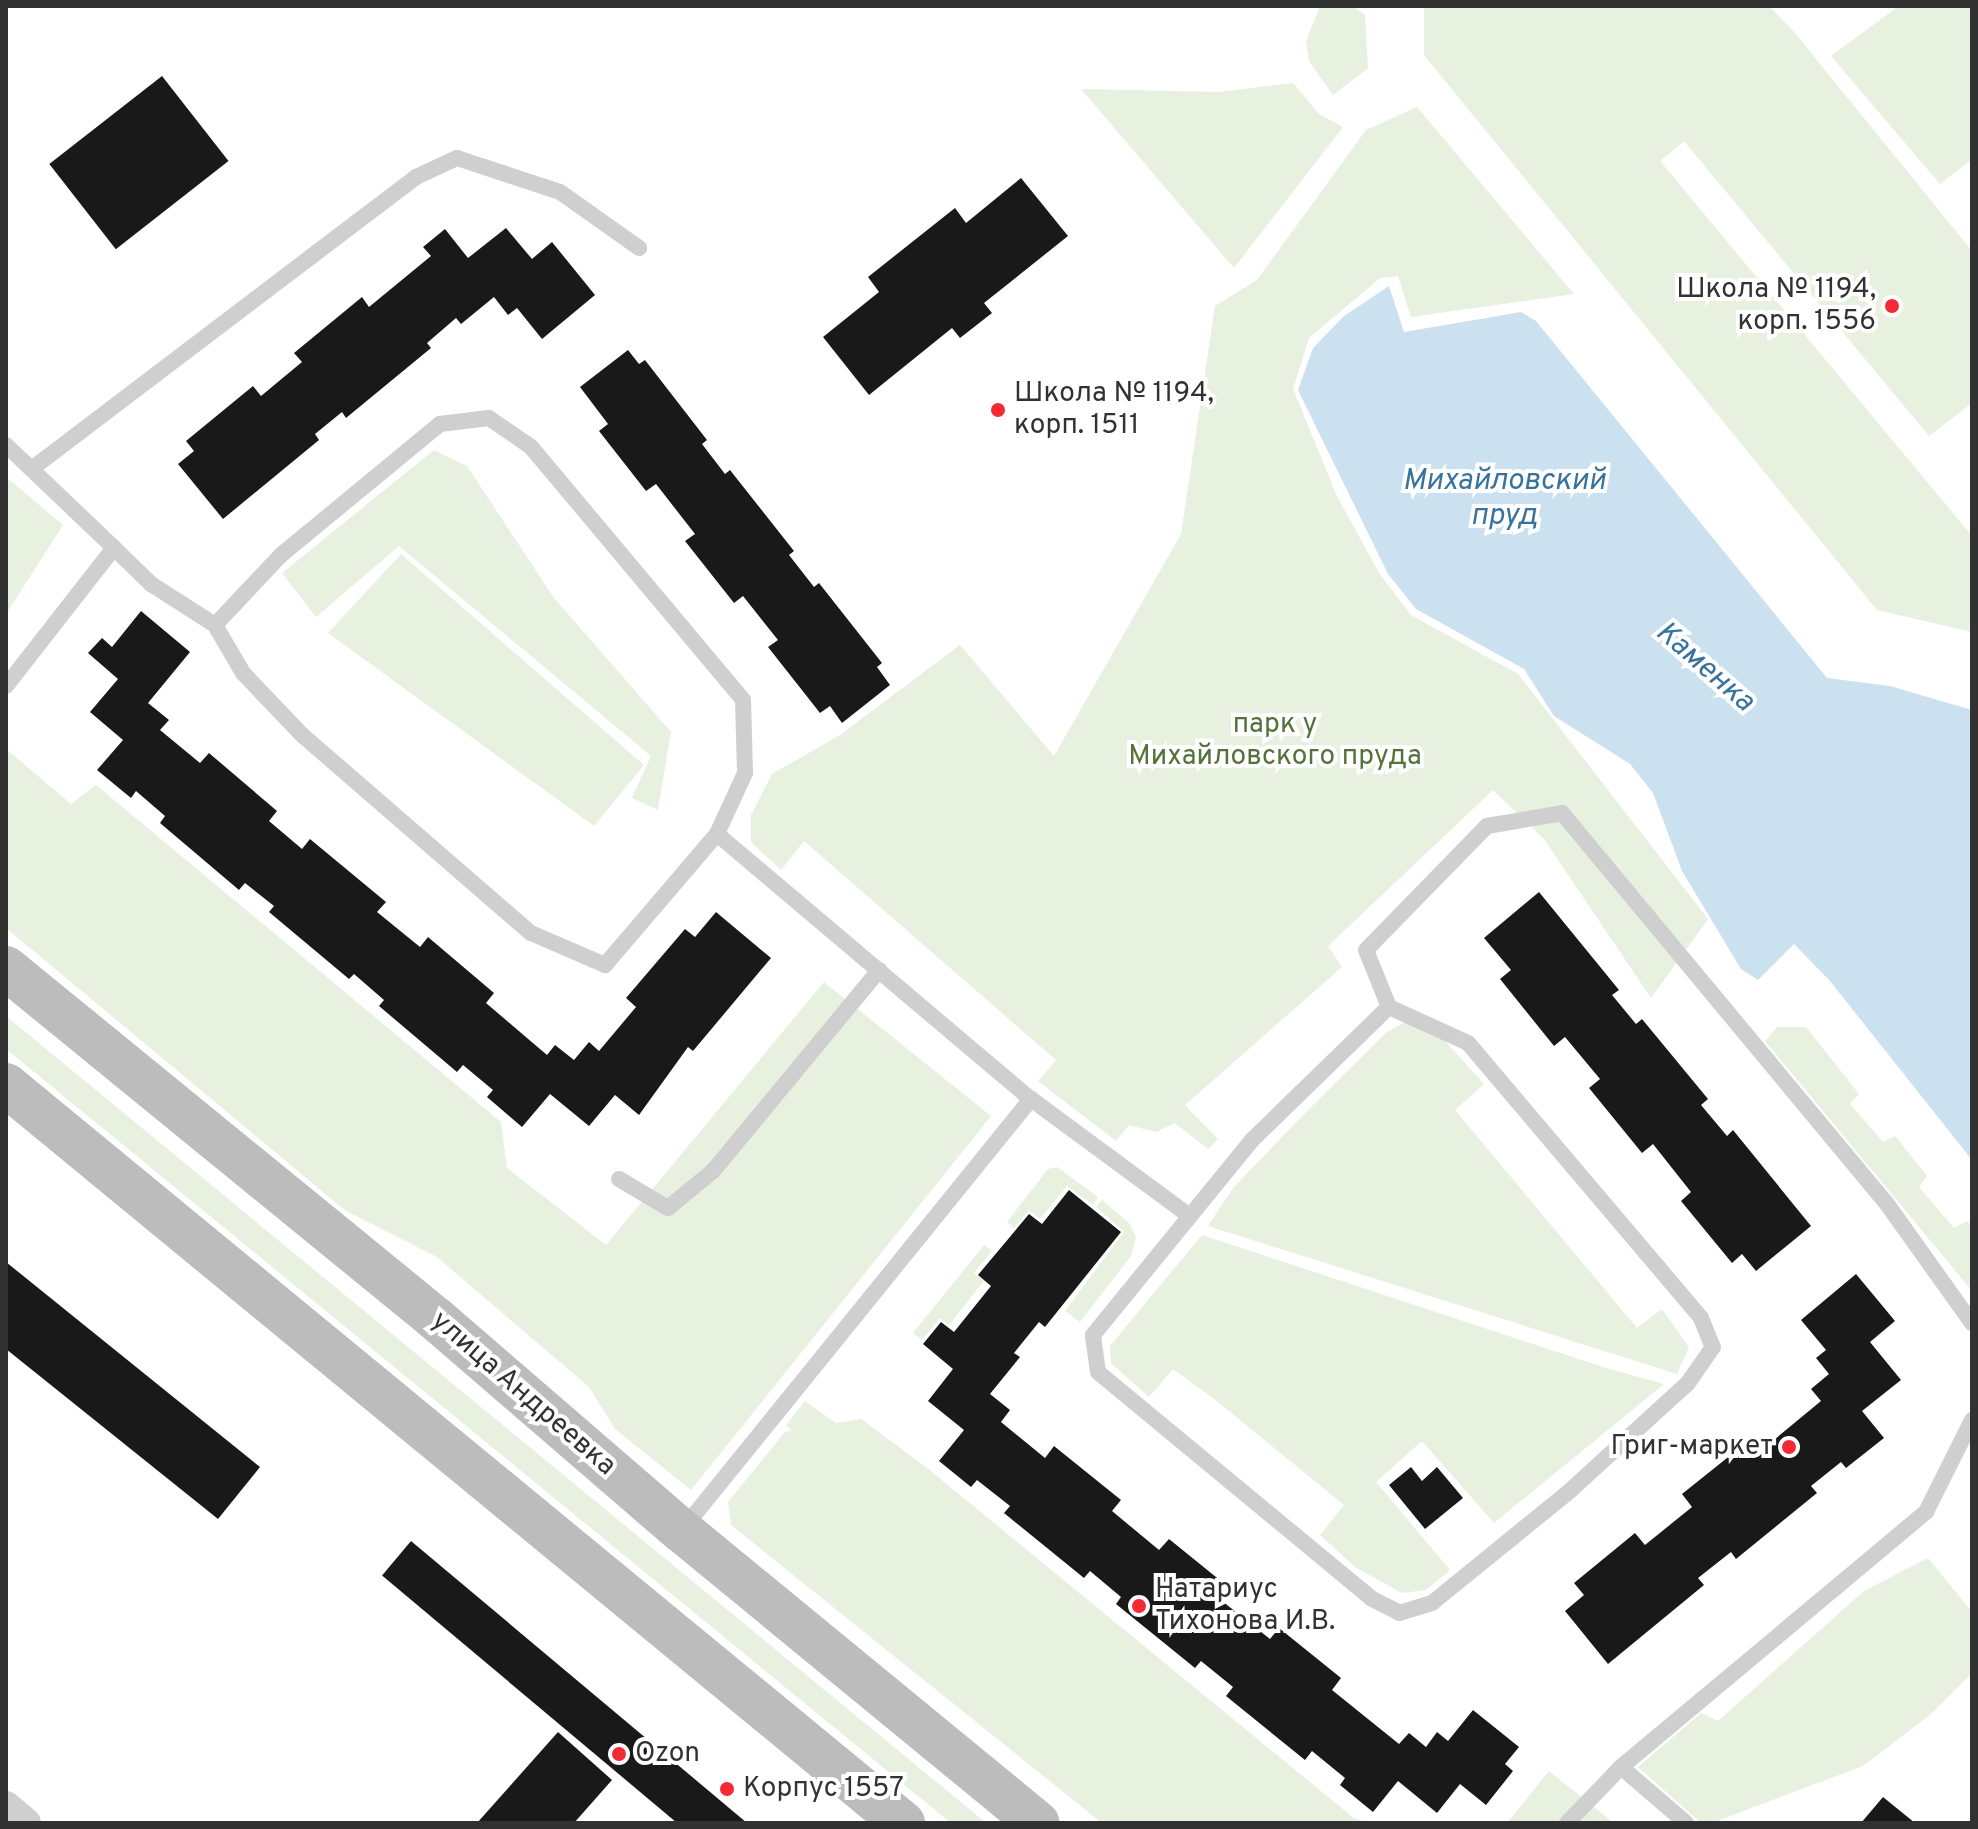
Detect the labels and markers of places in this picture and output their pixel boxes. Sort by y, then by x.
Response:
place label: Школа № 1194, корп. 1556 [1676,273,1876,339]
marker: Школа № 1194, корп. 1556 [1883,297,1901,315]
place label: Школа № 1194, корп. 1511 [1014,377,1214,443]
marker: Школа № 1194, корп. 1511 [989,401,1007,419]
place label: Григ-маркет [1610,1430,1773,1464]
marker: Григ-маркет [1780,1438,1798,1456]
place label: Натариус Тихонова И.В. [1155,1573,1335,1639]
marker: Натариус Тихонова И.В. [1130,1597,1148,1615]
place label: Ozon [635,1737,700,1771]
marker: Ozon [610,1745,628,1763]
place label: Корпус 1557 [743,1772,904,1806]
marker: Корпус 1557 [718,1780,736,1798]

